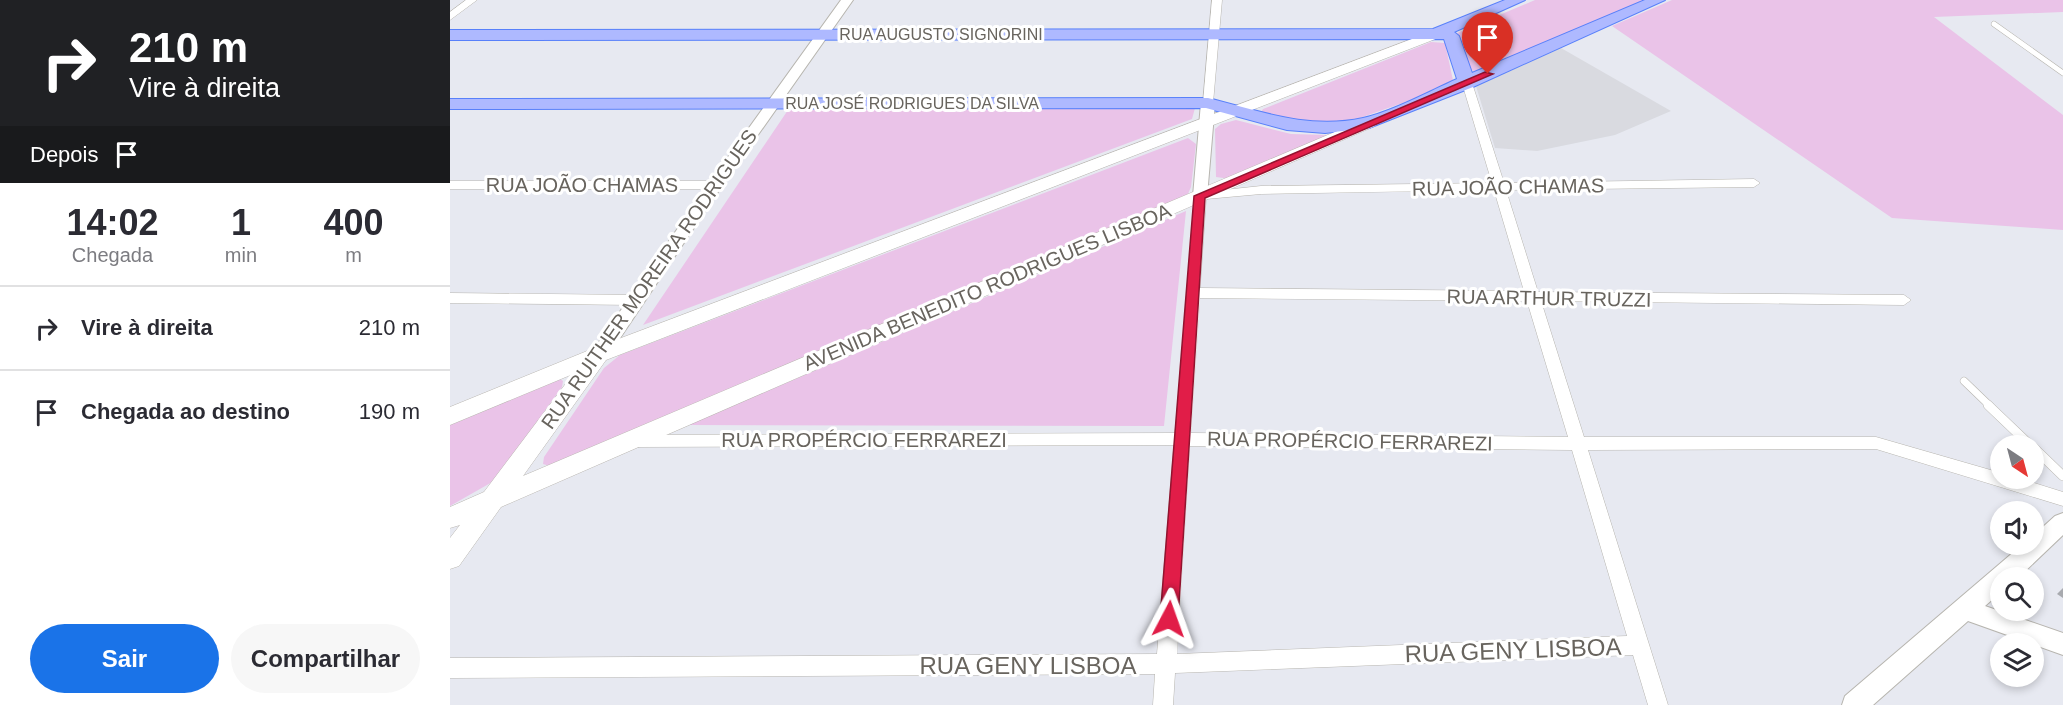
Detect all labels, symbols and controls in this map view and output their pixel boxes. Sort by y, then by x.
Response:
pin [1462,12,1513,74]
icon: arrive [1471,21,1504,54]
icon: right [30,24,108,102]
text: 210 m [129,24,248,71]
street label: RUA AUGUSTO SIGNORINI [839,26,1043,43]
text: Vire à direita [129,73,280,103]
street label: RUA JOSÉ RODRIGUES DA SILVA [785,94,1039,112]
street label: RUA RUITHER MOREIRA RODRIGUES [537,125,761,433]
icon: arrive [110,138,143,171]
text: Depois [30,142,98,167]
street label: RUA JOÃO CHAMAS [486,173,678,196]
street label: RUA JOÃO CHAMAS [1412,173,1604,200]
street label: AVENIDA BENEDITO RODRIGUES LISBOA [800,199,1175,375]
text: 14:02 [66,202,158,243]
text: 1 [231,202,251,243]
text: 400 [323,202,384,243]
text: Chegada [72,244,153,266]
text: min [225,244,257,266]
text: m [345,244,362,266]
street label: RUA ARTHUR TRUZZI [1446,285,1652,311]
icon: right [30,312,63,345]
text: Vire à direita [81,315,213,340]
text: 210 m [359,315,420,340]
icon: arrive [30,396,63,429]
text: Chegada ao destino [81,399,290,424]
text: 190 m [359,399,420,424]
street label: RUA PROPÉRCIO FERRAREZI [1207,428,1493,454]
street label: RUA PROPÉRCIO FERRAREZI [721,429,1007,451]
north arrow [1990,435,2044,489]
map controls [1990,435,2044,687]
button: sound [1990,501,2044,555]
button: search [1990,567,2044,621]
position arrow [1137,587,1201,651]
button: Sair [30,624,219,693]
button: Compartilhar [231,624,420,693]
street label: RUA GENY LISBOA [1404,633,1622,667]
button: layers [1990,633,2044,687]
street label: RUA GENY LISBOA [920,652,1136,679]

